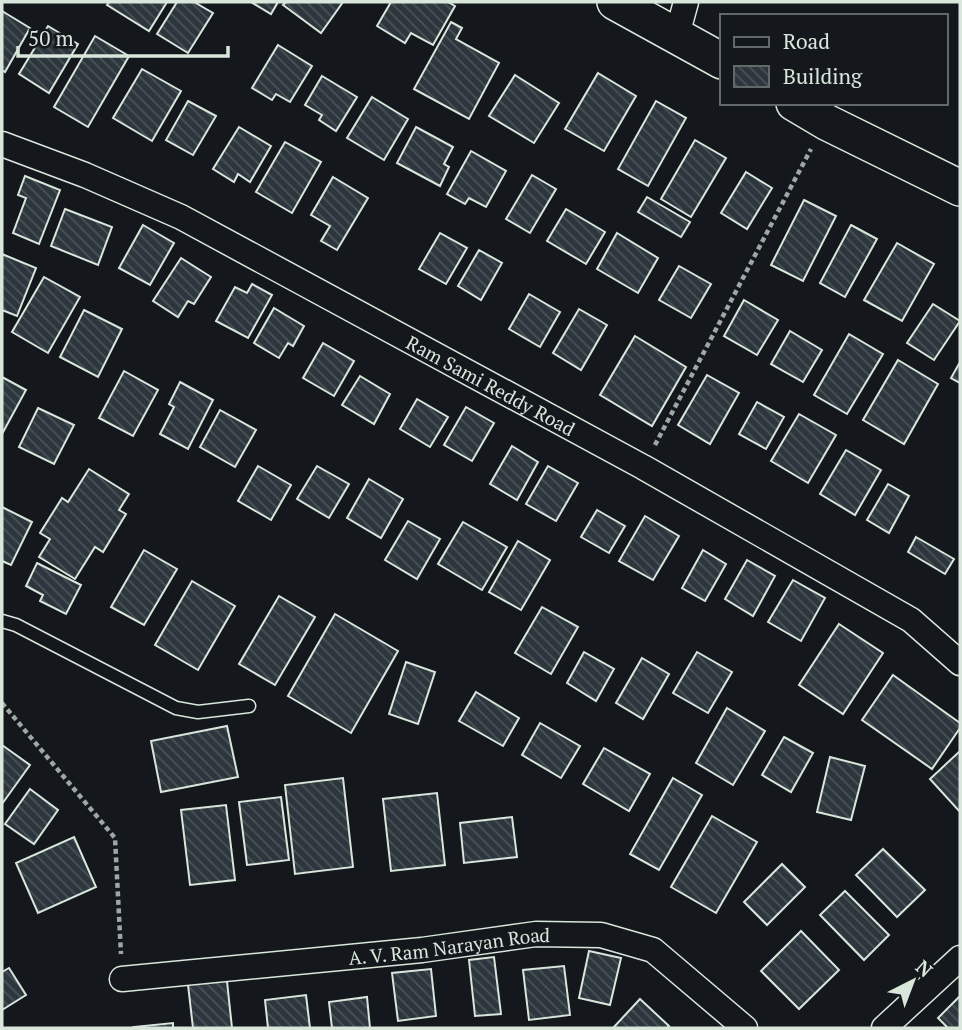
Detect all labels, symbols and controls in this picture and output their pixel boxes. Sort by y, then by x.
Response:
scale bar [18,14,228,58]
legend [720,14,948,105]
text: 50 m [28,24,74,52]
text: Road [783,27,830,55]
text: Building [783,62,863,90]
street label: Ram Sami Reddy Road [402,329,580,441]
street label: A. V. Ram Narayan Road [347,921,551,970]
north arrow [878,946,948,1016]
text: N [911,954,939,983]

